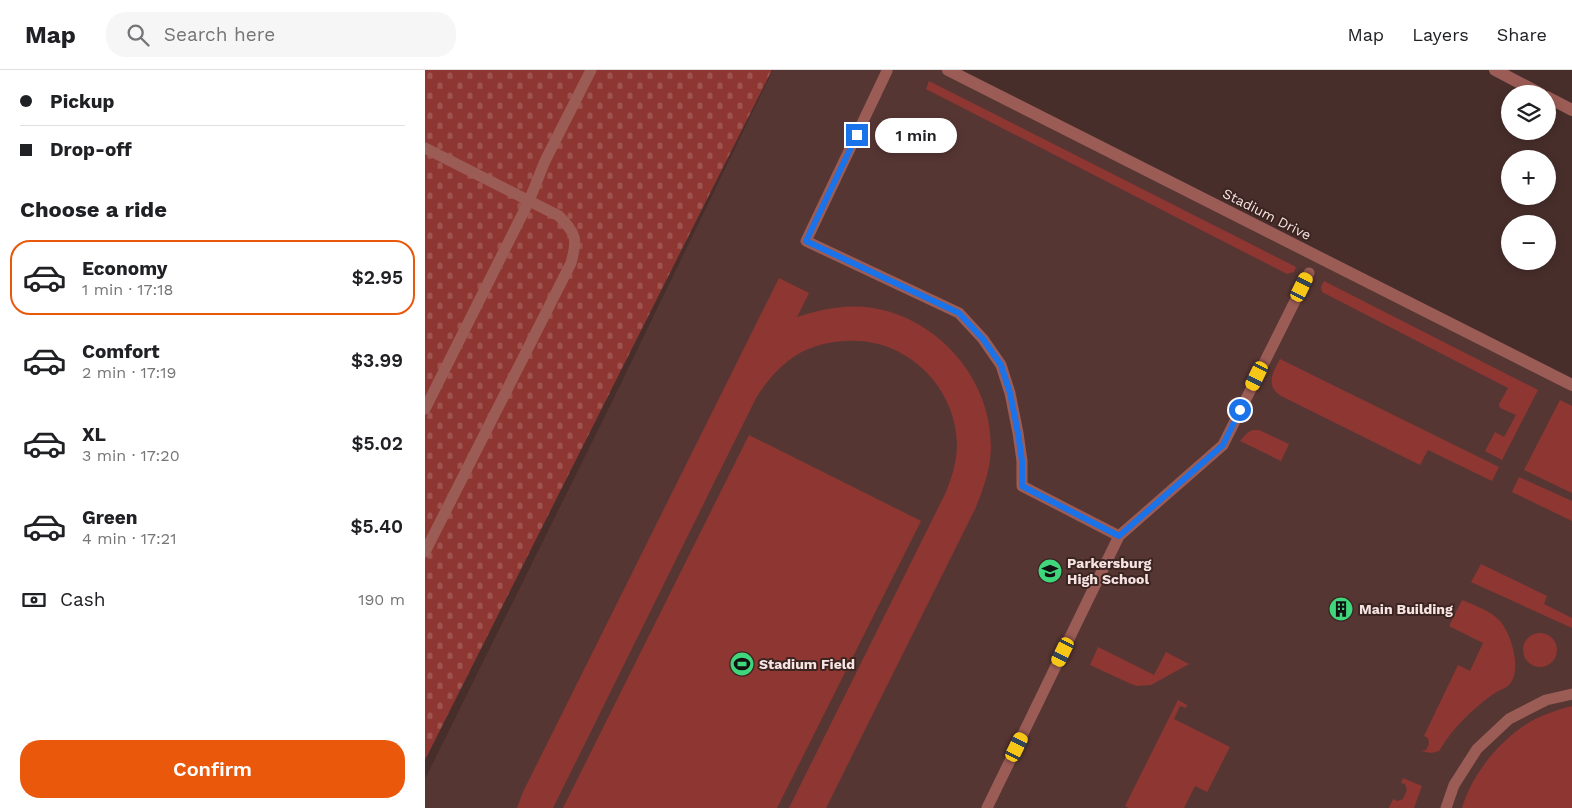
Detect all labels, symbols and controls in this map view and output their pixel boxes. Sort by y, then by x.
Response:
search box [106,12,456,57]
text: Map [25,21,76,49]
icon: search [124,21,152,49]
text: Search here [164,23,275,46]
text: Map [1347,24,1384,45]
text: Layers [1412,24,1469,45]
text: Share [1497,24,1547,45]
map controls [1501,85,1556,270]
button: layers [1501,85,1556,140]
text: Pickup [50,90,114,113]
callout: 1 min [875,118,957,152]
route end [846,124,868,146]
text: 1 min [895,126,937,145]
text: Drop-off [50,138,132,161]
button: + [1501,150,1556,205]
street label: Stadium Drive [1220,185,1314,243]
text: Choose a ride [20,197,167,222]
button: − [1501,215,1556,270]
icon: car [22,255,67,300]
text: Economy [82,257,167,280]
text: $2.95 [352,266,403,289]
car [1288,270,1315,304]
text: 1 min · 17:18 [82,280,173,299]
icon: car [22,338,67,383]
text: Comfort [82,340,160,363]
text: $3.99 [351,349,403,372]
car [1243,359,1270,393]
text: 2 min · 17:19 [82,363,176,382]
route start [1229,399,1251,421]
icon: car [22,421,67,466]
text: XL [82,423,106,446]
text: $5.02 [352,432,403,455]
text: 3 min · 17:20 [82,446,180,465]
icon: car [22,504,67,549]
text: Green [82,506,138,529]
text: $5.40 [351,515,403,538]
text: 4 min · 17:21 [82,529,176,548]
place label: Parkersburg High School [1067,555,1152,587]
school or university icon: Parkersburg High School [1037,558,1063,584]
icon: cash [20,586,48,614]
text: Cash [60,588,106,611]
text: 190 m [358,590,405,609]
building icon: Main Building [1328,596,1354,622]
place label: Main Building [1359,601,1453,617]
car [1049,635,1076,669]
sports icon: Stadium Field [729,651,755,677]
place label: Stadium Field [759,656,855,672]
car [1003,730,1030,764]
button: Confirm [20,740,405,798]

